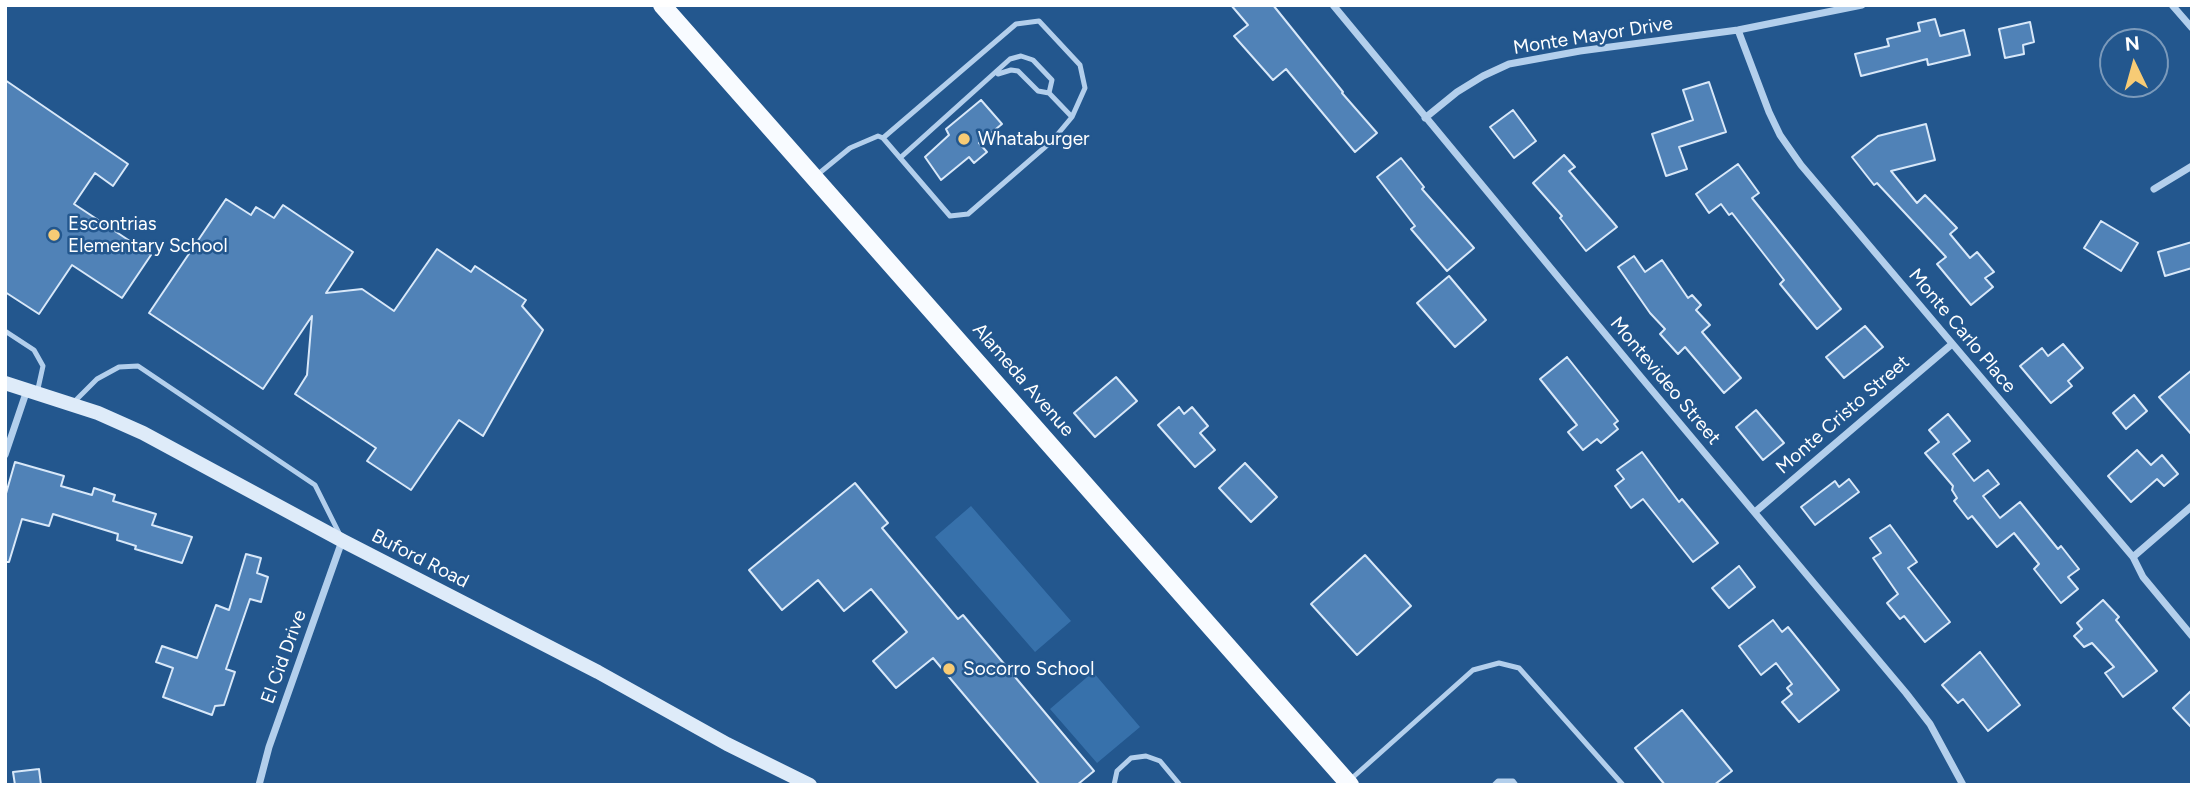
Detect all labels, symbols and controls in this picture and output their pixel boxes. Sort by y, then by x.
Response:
street label: Monte Mayor Drive [1512,12,1674,60]
north arrow [2099,28,2169,98]
text: N [2124,31,2141,56]
place label: Whataburger [978,128,1089,150]
marker: Whataburger [956,131,972,147]
place label: Escontrias Elementary School [68,213,228,257]
marker: Escontrias Elementary School [46,227,62,243]
street label: Monte Carlo Place [1903,264,2021,398]
street label: Montevideo Street [1605,313,1725,449]
street label: Alameda Avenue [967,319,1079,441]
street label: Monte Cristo Street [1772,351,1914,479]
street label: Buford Road [368,525,472,593]
street label: El Cid Drive [257,607,311,707]
place label: Socorro School [963,658,1094,680]
marker: Socorro School [941,661,957,677]

